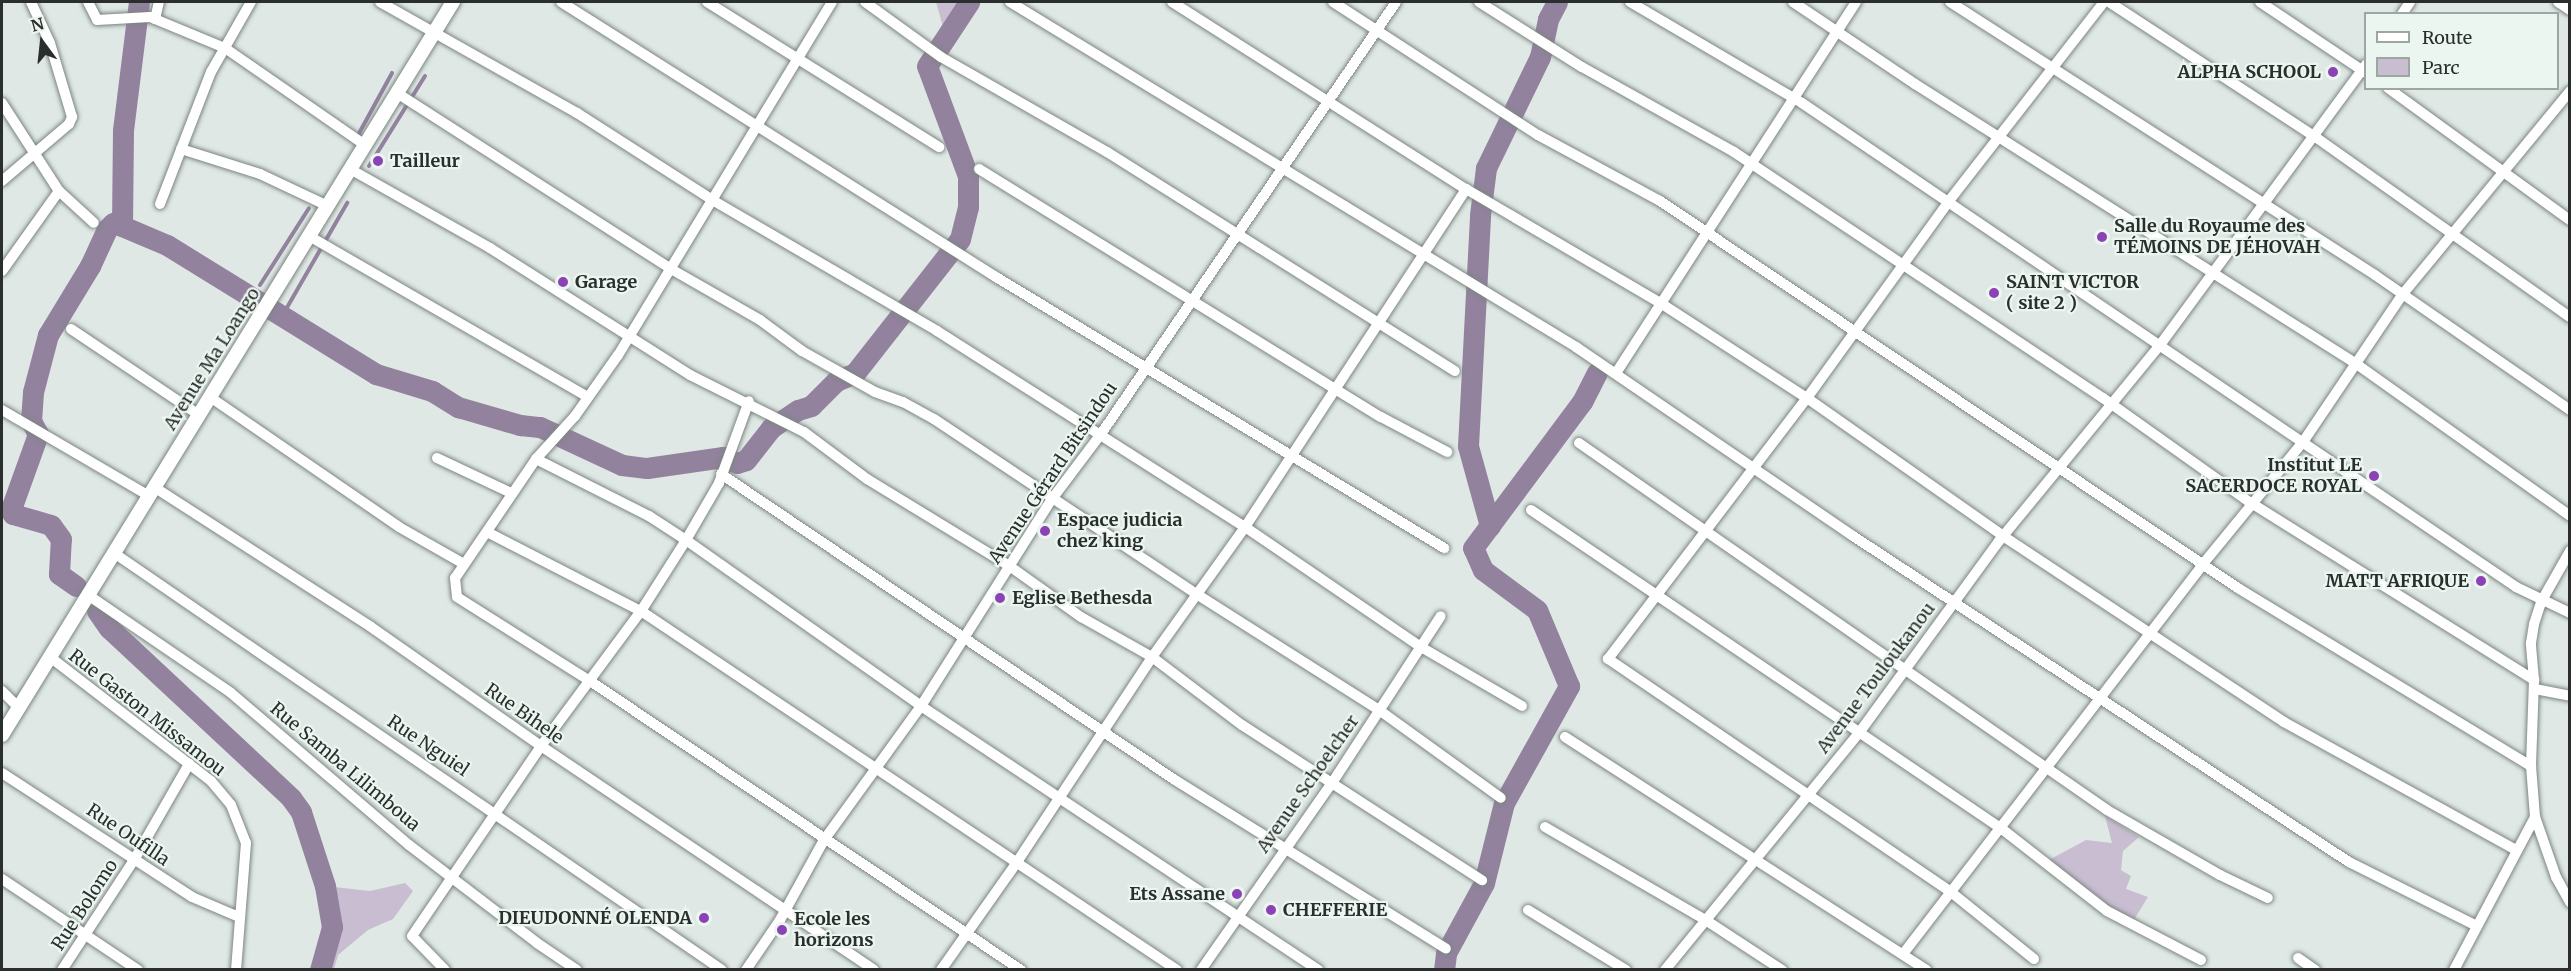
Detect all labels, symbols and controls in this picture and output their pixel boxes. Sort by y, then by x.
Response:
north arrow [12,12,72,72]
legend [2364,12,2559,90]
text: N [29,13,46,36]
text: Route [2422,26,2472,49]
text: Parc [2422,56,2460,79]
place label: ALPHA SCHOOL [2178,61,2321,83]
marker: ALPHA SCHOOL [2326,65,2340,79]
place label: Tailleur [390,150,460,172]
marker: Tailleur [371,154,385,168]
place label: Salle du Royaume des TÉMOINS DE JÉHOVAH [2114,216,2320,258]
marker: Salle du Royaume des TÉMOINS DE JÉHOVAH [2095,230,2109,244]
place label: Garage [575,271,637,293]
place label: SAINT VICTOR ( site 2 ) [2006,272,2139,314]
marker: Garage [556,275,570,289]
street label: Avenue Ma Loango [159,284,265,434]
marker: SAINT VICTOR ( site 2 ) [1987,286,2001,300]
street label: Avenue Gérard Bitsindou [984,378,1122,568]
place label: Institut LE SACERDOCE ROYAL [2185,455,2362,498]
marker: Institut LE SACERDOCE ROYAL [2367,469,2381,483]
place label: Espace judicia chez king [1057,510,1183,552]
marker: Espace judicia chez king [1038,524,1052,538]
place label: MATT AFRIQUE [2325,570,2469,592]
marker: MATT AFRIQUE [2474,574,2488,588]
place label: Eglise Bethesda [1012,587,1152,609]
marker: Eglise Bethesda [993,591,1007,605]
street label: Avenue Touloukanou [1812,598,1940,758]
street label: Rue Gaston Missamou [64,645,230,781]
street label: Rue Bihele [480,679,568,749]
street label: Rue Samba Lilimboua [266,698,424,836]
street label: Rue Nguiel [383,711,473,781]
street label: Avenue Schoelcher [1252,711,1364,857]
street label: Rue Oufilla [82,799,174,871]
street label: Rue Bolomo [48,855,122,955]
place label: Ets Assane [1129,883,1225,905]
marker: Ets Assane [1230,887,1244,901]
place label: CHEFFERIE [1283,899,1387,921]
marker: CHEFFERIE [1264,903,1278,917]
place label: DIEUDONNÉ OLENDA [498,907,692,929]
place label: Ecole les horizons [794,909,873,952]
marker: DIEUDONNÉ OLENDA [697,911,711,925]
marker: Ecole les horizons [775,923,789,937]

